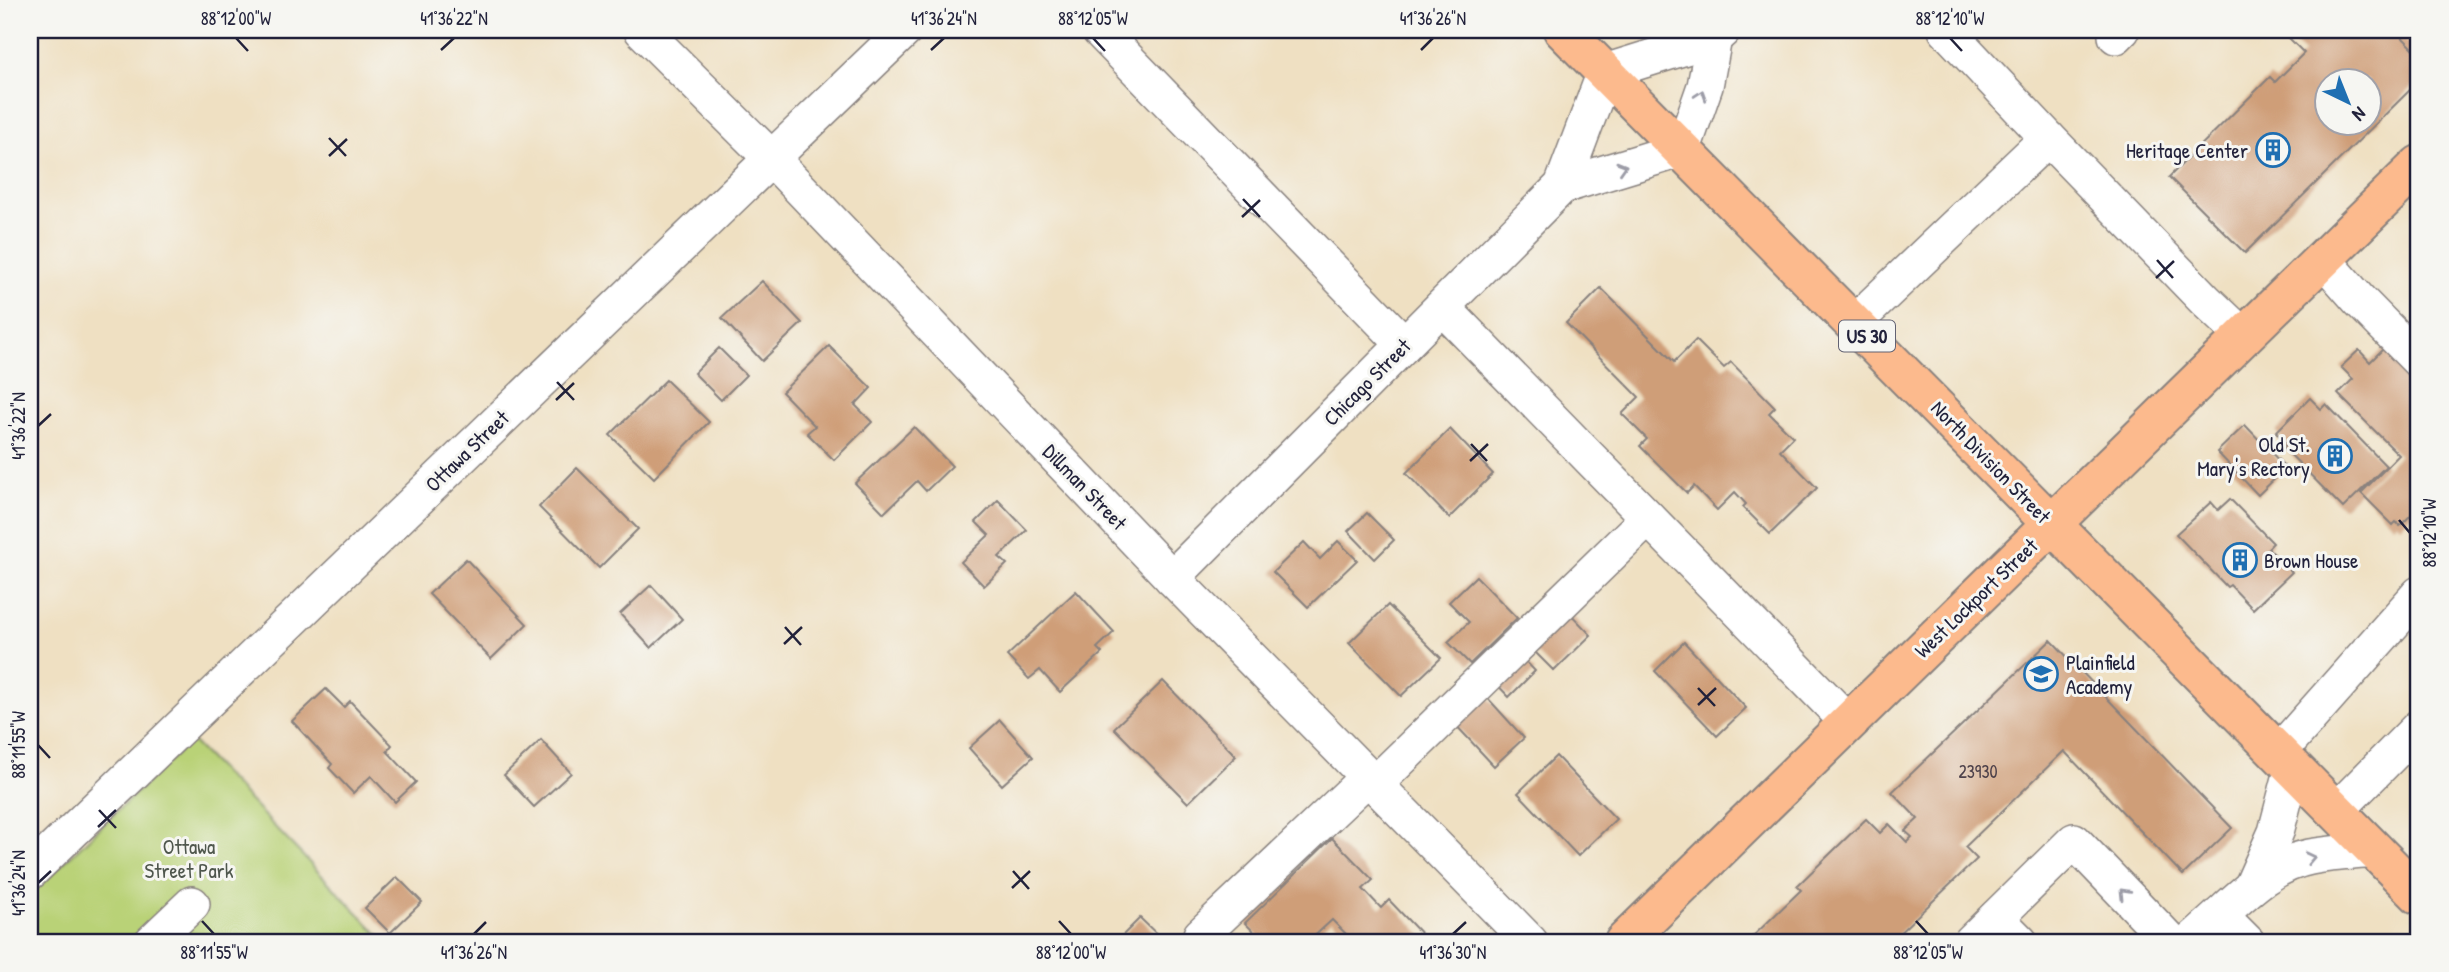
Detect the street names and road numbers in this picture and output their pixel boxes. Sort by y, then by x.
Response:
road number: US 30 [1839,320,1895,352]
street label: Chicago Street [1317,331,1418,432]
street label: North Division Street [1925,394,2058,530]
street label: Ottawa Street [419,403,516,498]
street label: Dillman Street [1037,438,1134,537]
street label: West Lockport Street [1908,531,2045,664]

